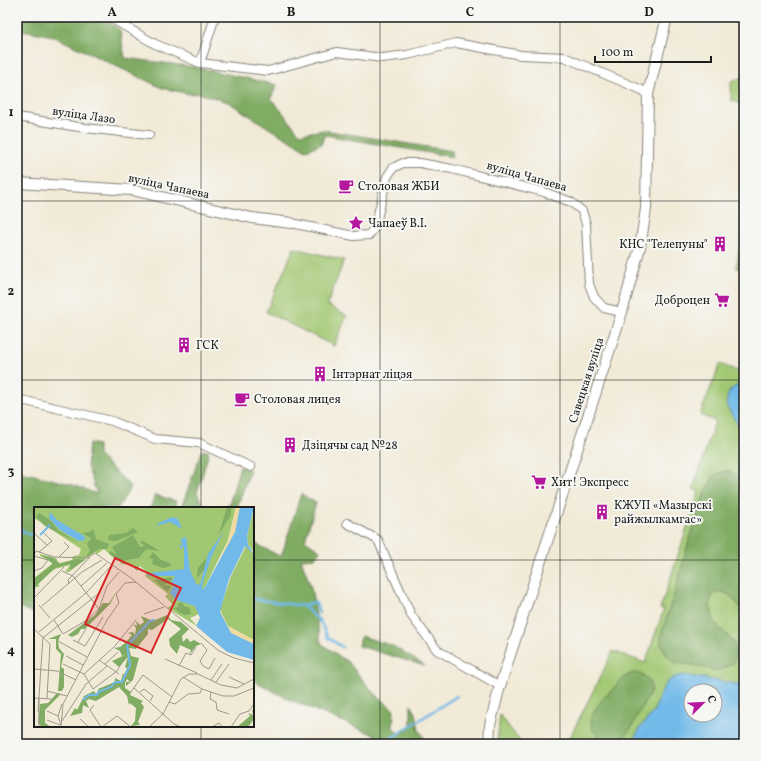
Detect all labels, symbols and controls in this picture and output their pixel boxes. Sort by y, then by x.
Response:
text: A [107,4,117,22]
text: B [287,4,296,22]
text: C [466,4,474,22]
text: D [644,4,654,22]
scale bar [595,38,711,64]
text: 100 m [601,45,634,61]
text: 1 [8,104,14,122]
street label: вуліца Лазо [51,104,116,128]
street label: вуліца Чапаева [485,158,569,196]
street label: вуліца Чапаева [127,171,211,203]
cafe icon: Столовая ЖБИ [337,177,355,195]
place label: Столовая ЖБИ [358,179,440,195]
place icon: Чапаеў В.І. [347,214,365,232]
place label: Чапаеў В.І. [368,216,427,232]
building icon: КНС "Телепуны" [711,235,729,253]
place label: КНС "Телепуны" [619,237,708,253]
text: 2 [8,283,15,301]
supermarket icon: Доброцен [713,291,731,309]
place label: Доброцен [655,293,710,309]
street label: Савецкая вуліца [566,335,608,425]
building icon: ГСК [175,336,193,354]
place label: ГСК [196,338,219,354]
building icon: Інтэрнат ліцэя [311,365,329,383]
place label: Інтэрнат ліцэя [332,367,412,383]
cafe icon: Столовая лицея [233,390,251,408]
place label: Столовая лицея [254,392,341,408]
building icon: Дзіцячы сад №28 [281,436,299,454]
place label: Дзіцячы сад №28 [302,438,398,454]
text: 3 [8,463,15,481]
supermarket icon: Хит! Экспресс [530,473,548,491]
place label: Хит! Экспресс [551,475,629,491]
place label: КЖУП «Мазырскі райжылкамгас» [614,498,712,528]
building icon: КЖУП «Мазырскі райжылкамгас» [593,503,611,521]
inset map [34,507,254,727]
text: 4 [7,642,15,660]
north arrow [683,683,723,723]
text: С [702,693,719,706]

